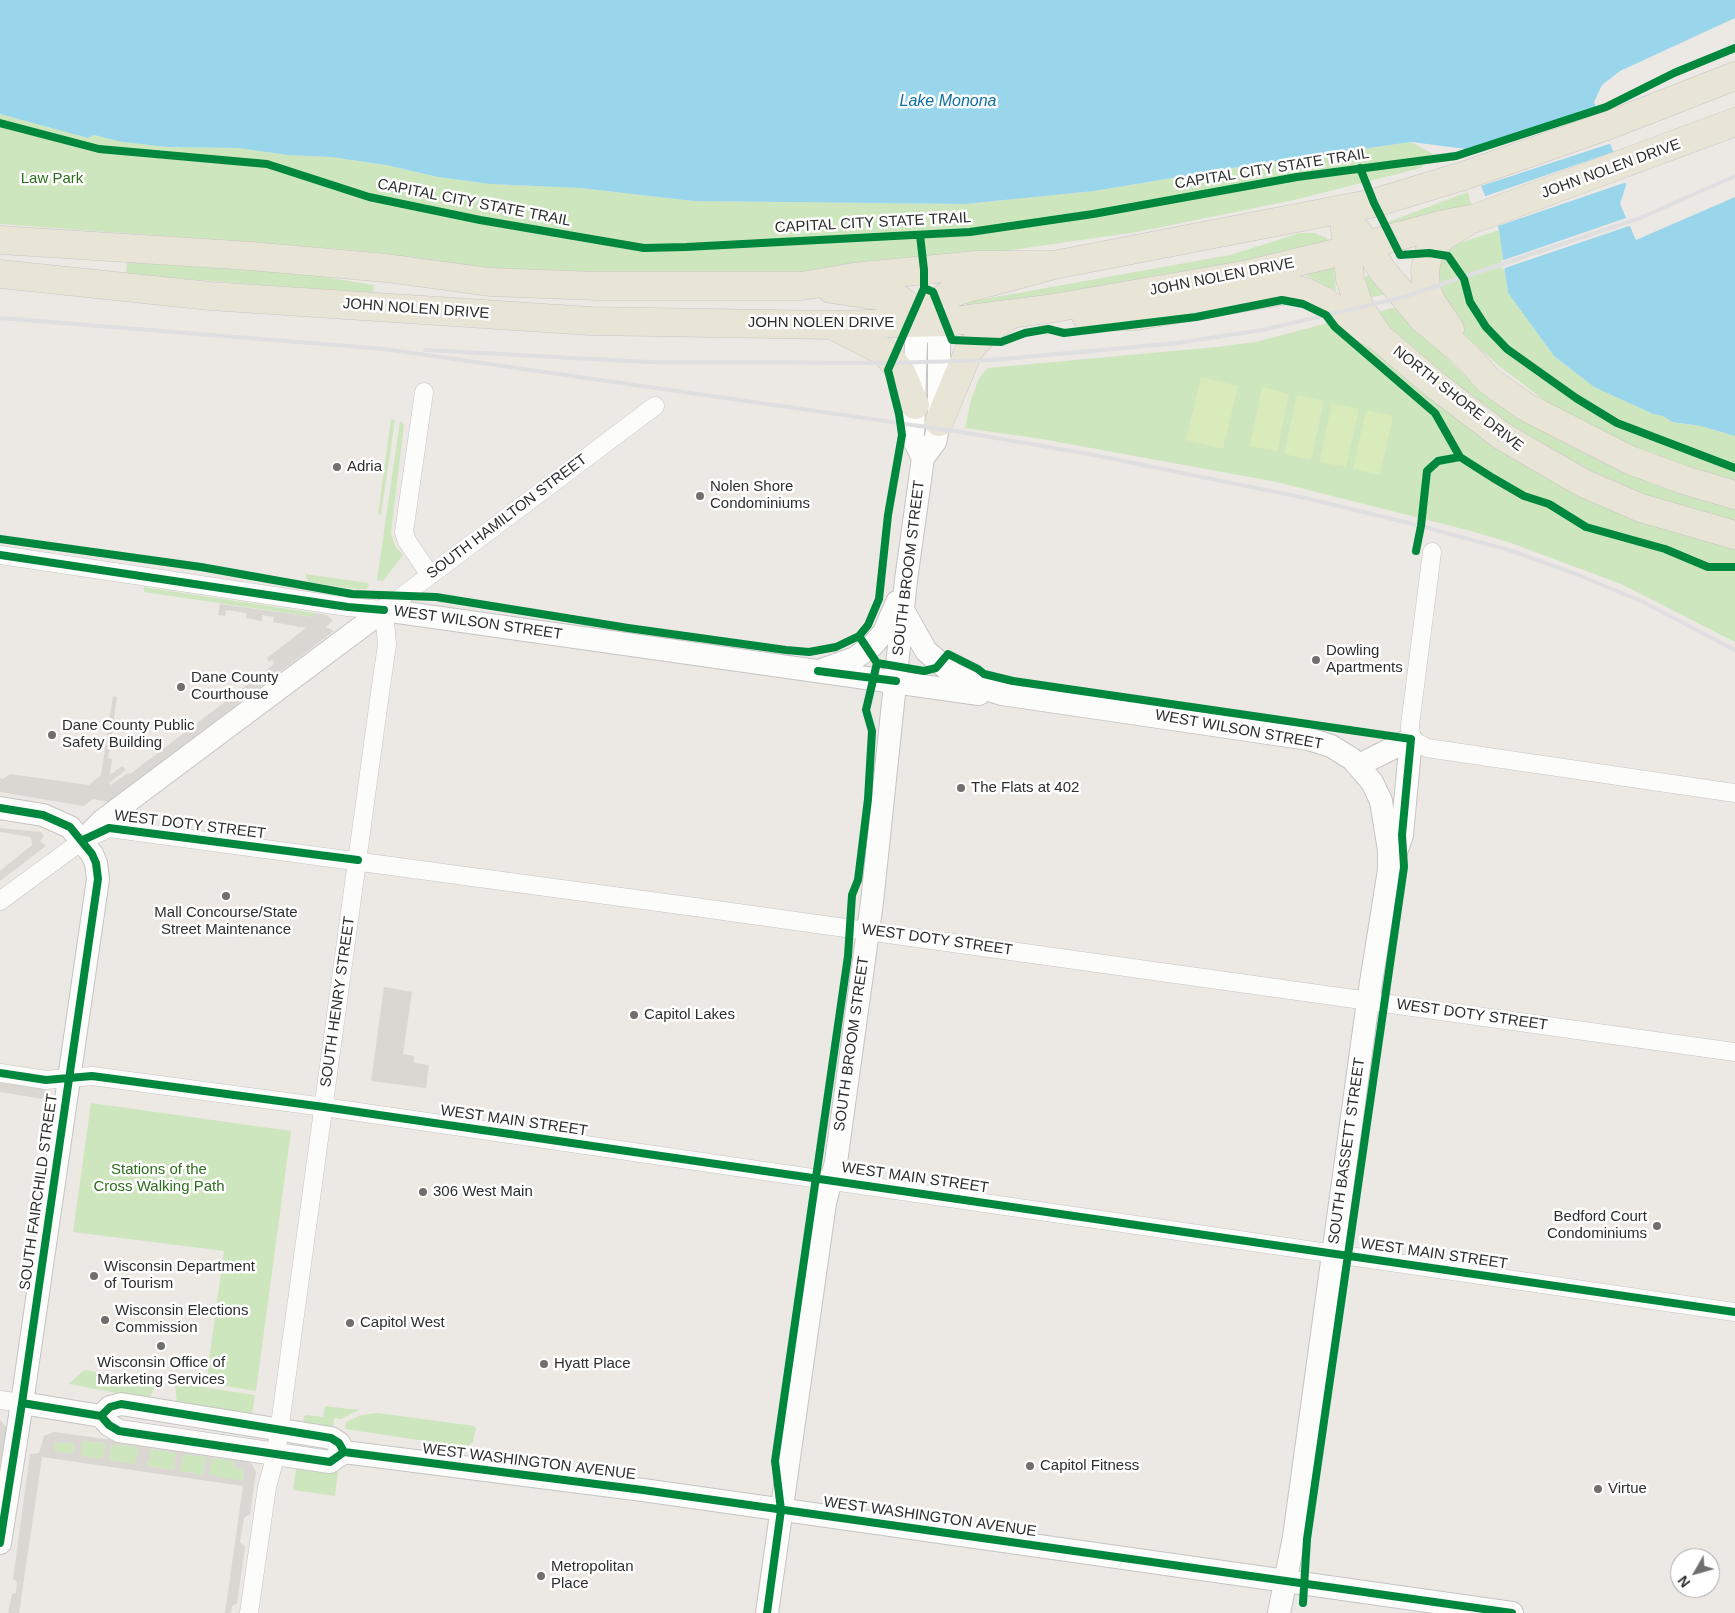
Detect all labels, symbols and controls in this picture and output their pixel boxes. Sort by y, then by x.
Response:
water label: Lake Monona [900,92,996,112]
street label: JOHN NOLEN DRIVE [1539,135,1683,203]
street label: CAPITAL CITY STATE TRAIL [1173,145,1371,193]
park label: Law Park [21,170,83,188]
street label: CAPITAL CITY STATE TRAIL [376,175,572,231]
street label: CAPITAL CITY STATE TRAIL [774,209,972,237]
street label: JOHN NOLEN DRIVE [1148,254,1296,300]
street label: JOHN NOLEN DRIVE [342,295,490,323]
street label: JOHN NOLEN DRIVE [748,314,894,332]
street label: NORTH SHORE DRIVE [1389,342,1527,456]
street label: SOUTH HAMILTON STREET [423,451,591,583]
place label: Adria [347,458,382,476]
marker: Adria [331,461,343,473]
place label: Nolen Shore Condominiums [710,478,810,513]
street label: SOUTH BROOM STREET [889,479,929,657]
marker: Nolen Shore Condominiums [694,490,706,502]
street label: WEST WILSON STREET [393,602,563,644]
place label: Dowling Apartments [1326,642,1403,677]
marker: Dowling Apartments [1310,654,1322,666]
place label: Dane County Courthouse [191,669,279,704]
marker: Dane County Courthouse [175,681,187,693]
street label: WEST WILSON STREET [1154,706,1324,754]
place label: Dane County Public Safety Building [62,717,195,752]
marker: Dane County Public Safety Building [46,729,58,741]
place label: The Flats at 402 [971,779,1079,797]
marker: The Flats at 402 [955,782,967,794]
street label: WEST DOTY STREET [113,807,267,843]
marker: Mall Concourse/State Street Maintenance [220,890,232,902]
place label: Mall Concourse/State Street Maintenance [154,904,298,939]
street label: SOUTH HENRY STREET [317,915,359,1089]
street label: WEST DOTY STREET [860,920,1014,960]
street label: SOUTH BROOM STREET [831,955,873,1133]
street label: WEST DOTY STREET [1395,995,1549,1035]
place label: Capitol Lakes [644,1006,735,1024]
marker: Capitol Lakes [628,1009,640,1021]
street label: SOUTH BASSETT STREET [1325,1056,1369,1246]
street label: SOUTH FAIRCHILD STREET [16,1093,62,1291]
street label: WEST MAIN STREET [439,1102,589,1140]
street label: WEST MAIN STREET [840,1159,990,1197]
park label: Stations of the Cross Walking Path [93,1161,225,1196]
place label: 306 West Main [433,1183,533,1201]
marker: 306 West Main [417,1186,429,1198]
place label: Bedford Court Condominiums [1547,1208,1647,1243]
marker: Bedford Court Condominiums [1651,1220,1663,1232]
street label: WEST MAIN STREET [1359,1235,1509,1273]
place label: Wisconsin Department of Tourism [104,1258,255,1293]
marker: Wisconsin Department of Tourism [88,1270,100,1282]
place label: Wisconsin Elections Commission [115,1302,248,1337]
marker: Wisconsin Elections Commission [99,1314,111,1326]
place label: Capitol West [360,1314,445,1332]
marker: Capitol West [344,1317,356,1329]
marker: Wisconsin Office of Marketing Services [155,1340,167,1352]
place label: Wisconsin Office of Marketing Services [97,1354,225,1389]
place label: Hyatt Place [554,1355,631,1373]
marker: Hyatt Place [538,1358,550,1370]
street label: WEST WASHINGTON AVENUE [421,1440,637,1484]
place label: Capitol Fitness [1040,1457,1139,1475]
marker: Capitol Fitness [1024,1460,1036,1472]
place label: Virtue [1608,1480,1647,1498]
marker: Virtue [1592,1483,1604,1495]
street label: WEST WASHINGTON AVENUE [822,1493,1038,1541]
north arrow [1670,1548,1720,1598]
place label: Metropolitan Place [551,1558,634,1593]
marker: Metropolitan Place [535,1570,547,1582]
text: N [1675,1573,1693,1591]

